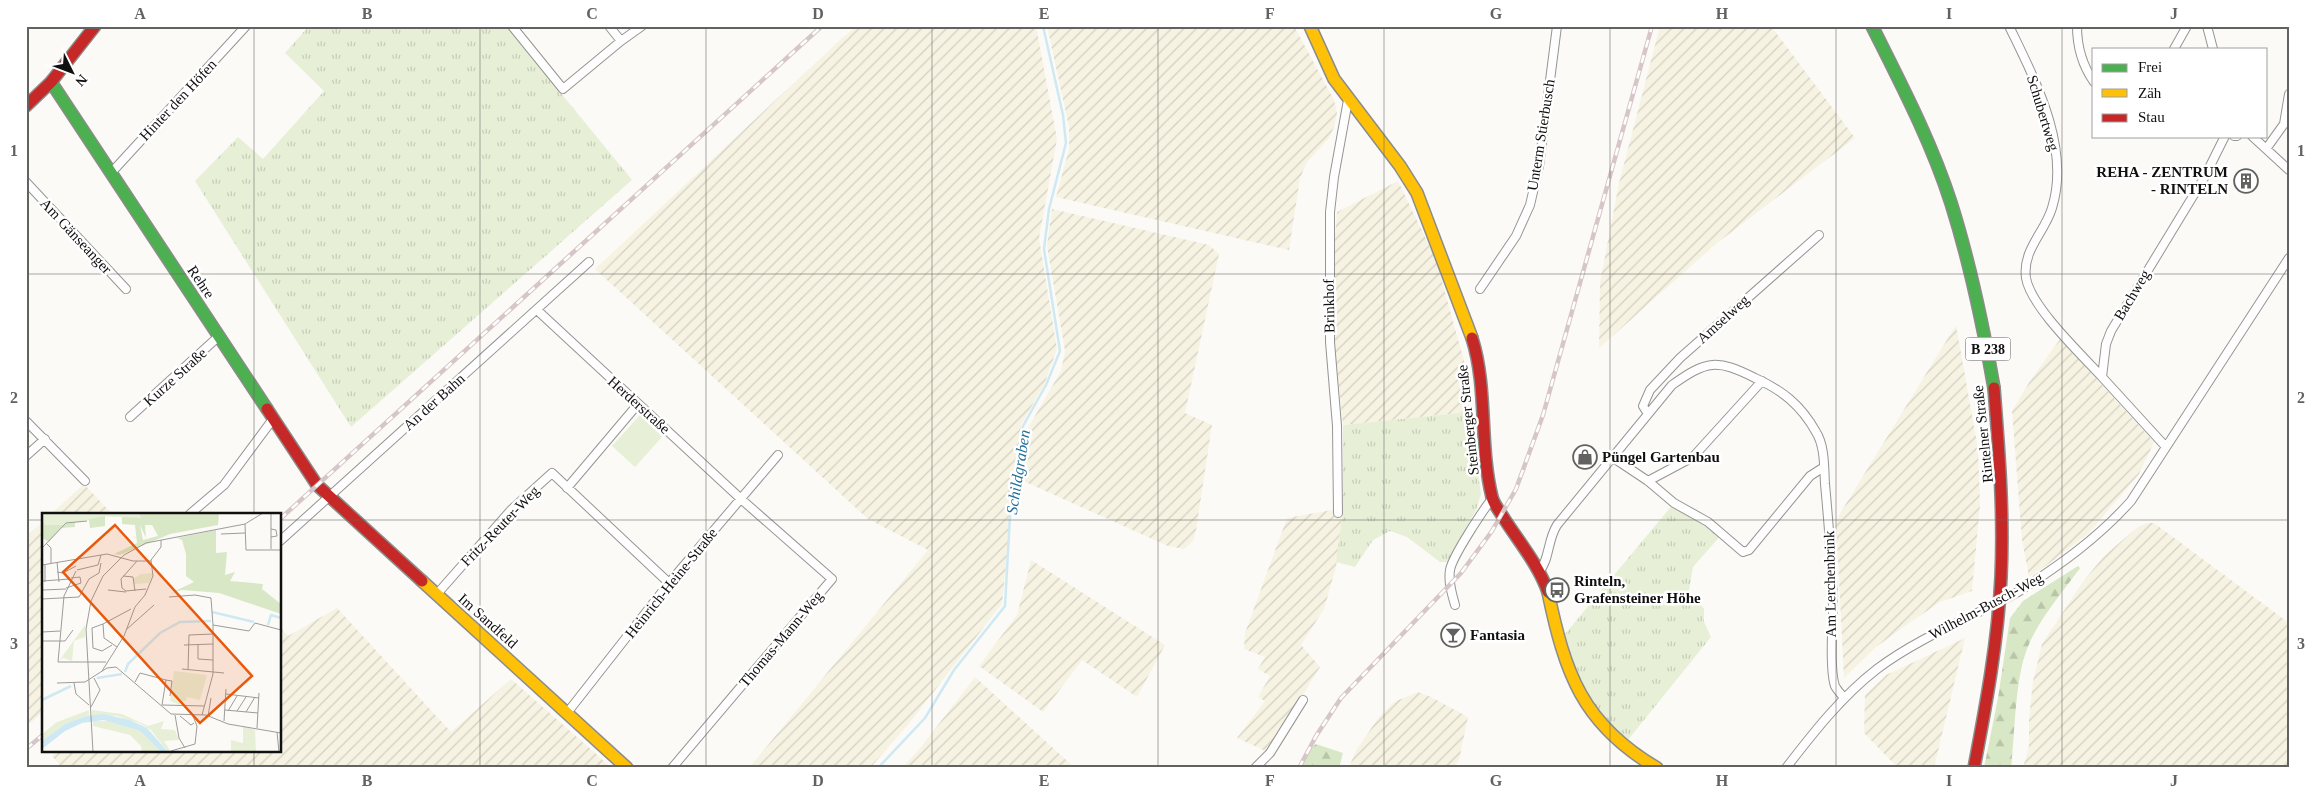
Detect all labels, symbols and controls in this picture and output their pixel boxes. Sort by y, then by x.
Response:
text: A [134,5,146,22]
text: B [362,5,373,22]
text: C [586,5,598,22]
text: D [812,5,824,22]
text: E [1039,5,1049,22]
text: F [1265,5,1275,22]
text: G [1490,5,1503,22]
text: H [1716,5,1729,22]
text: I [1946,5,1952,22]
text: J [2170,5,2178,22]
north arrow [48,48,98,98]
legend [2092,48,2268,138]
street label: Hinter den Höfen [136,56,220,144]
text: Frei [2138,59,2162,75]
text: N [72,72,90,89]
street label: Schubertweg [2024,73,2062,153]
street label: Unterm Stierbusch [1524,78,1558,192]
text: Zäh [2138,85,2162,101]
text: Stau [2138,109,2165,125]
text: 1 [10,142,18,159]
text: 1 [2297,142,2305,159]
place label: REHA - ZENTRUM - RINTELN [2096,164,2228,197]
building icon: REHA - ZENTRUM - RINTELN [2233,168,2259,194]
street label: Am Gänseanger [37,195,115,277]
street label: Rehre [184,263,218,302]
street label: Bachweg [2111,267,2153,323]
street label: Brinkhof [1321,279,1337,333]
street label: Amselweg [1694,291,1753,346]
road number: B 238 [1966,338,2010,360]
street label: Kurze Straße [140,344,210,409]
street label: Steinberger Straße [1454,364,1482,476]
street label: An der Bahn [400,370,468,434]
street label: Herderstraße [605,373,673,437]
street label: Rintelner Straße [1970,384,1996,484]
text: 2 [10,389,18,406]
text: 2 [2297,389,2305,406]
water label: Schildgraben [1003,429,1034,516]
shop icon: Püngel Gartenbau [1572,444,1598,470]
place label: Püngel Gartenbau [1602,449,1720,465]
street label: Fritz-Reuter-Weg [458,482,543,569]
inset map [42,513,281,752]
street label: Heinrich-Heine-Straße [622,525,720,641]
street label: Am Lerchenbrink [1821,530,1839,638]
street label: Wilhelm-Busch-Weg [1926,569,2046,643]
place label: Rinteln, Grafensteiner Höhe [1574,573,1701,606]
bus stop icon: Rinteln, Grafensteiner Höhe [1544,577,1570,603]
street label: Thomas-Mann-Weg [736,587,826,690]
street label: Im Sandfeld [455,590,521,652]
bar icon: Fantasia [1440,622,1466,648]
place label: Fantasia [1470,627,1526,643]
text: 3 [10,635,18,652]
text: 3 [2297,635,2305,652]
text: A [134,772,146,789]
text: B [362,772,373,789]
text: C [586,772,598,789]
text: D [812,772,824,789]
text: E [1039,772,1049,789]
text: F [1265,772,1275,789]
text: G [1490,772,1503,789]
text: H [1716,772,1729,789]
text: I [1946,772,1952,789]
text: J [2170,772,2178,789]

